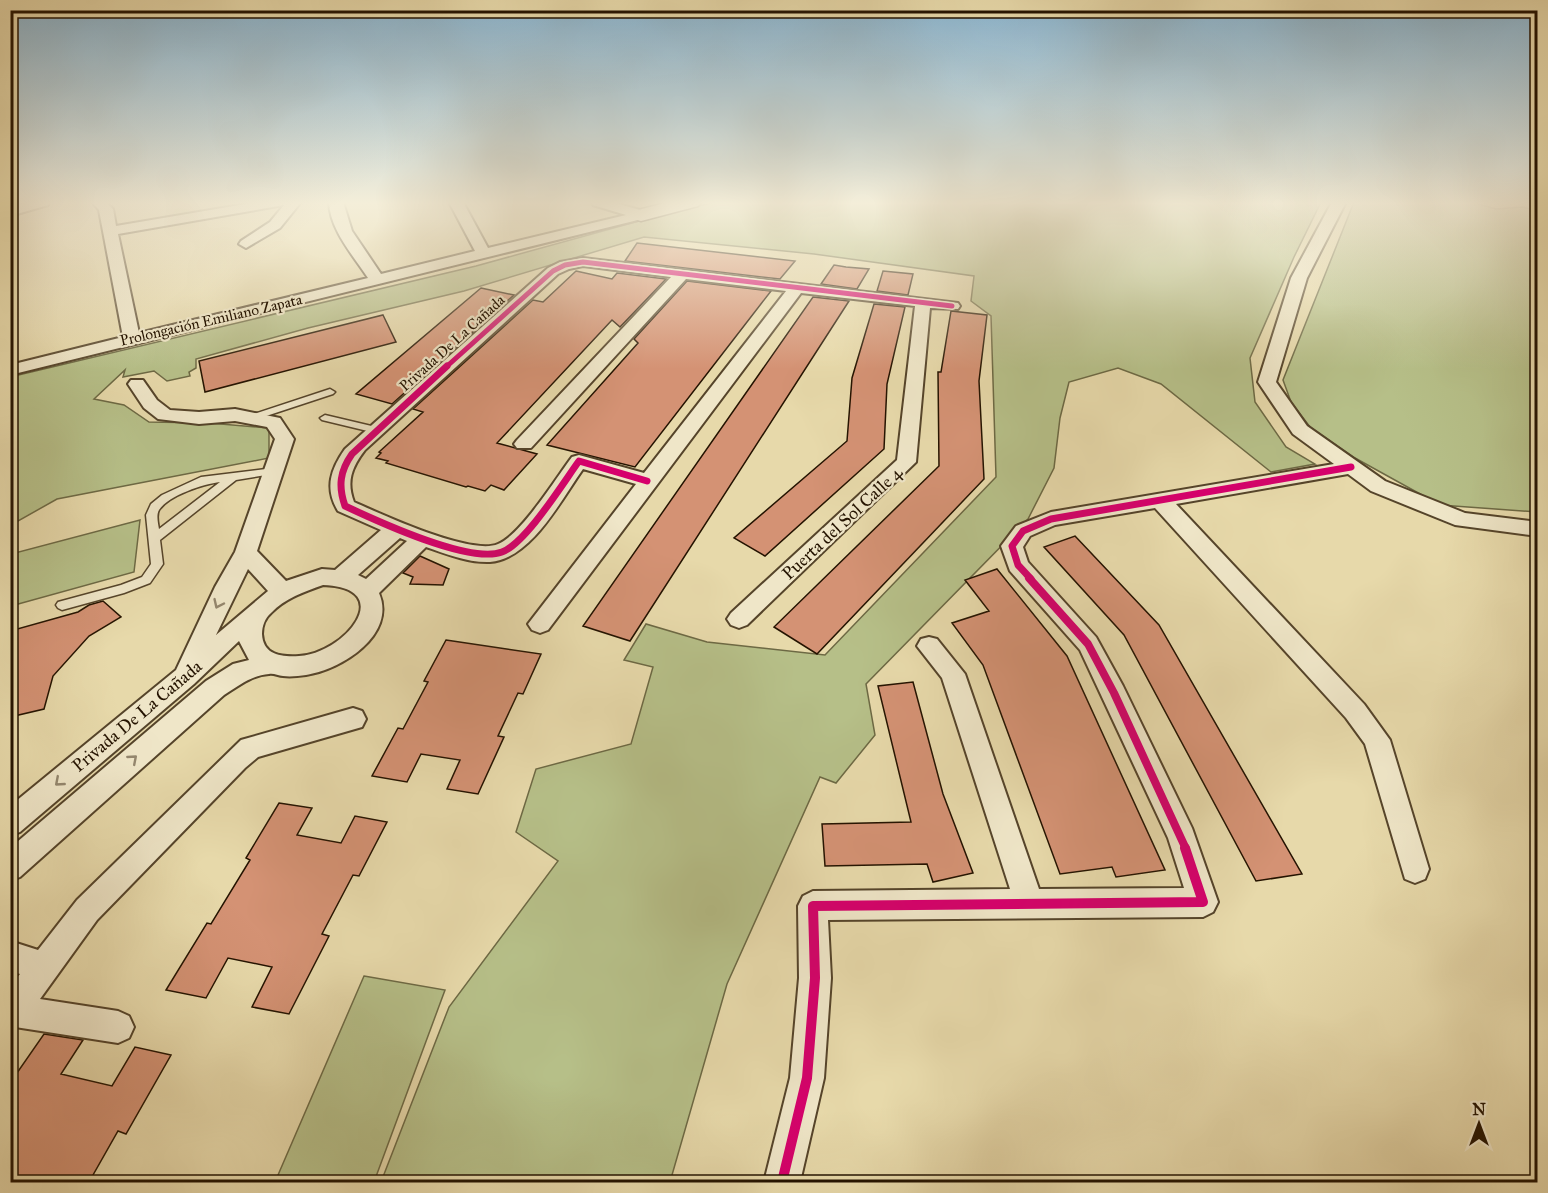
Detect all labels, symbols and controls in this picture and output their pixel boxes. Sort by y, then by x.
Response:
street label: Prolongación Emiliano Zapata [118,290,304,350]
street label: Privada De La Cañada [396,291,509,395]
street label: Puerta del Sol Calle 4 [777,461,907,584]
one-way arrow [213,598,225,609]
street label: Privada De La Cañada [68,655,207,777]
one-way arrow [127,755,137,766]
one-way arrow [55,775,66,786]
north arrow [1449,1094,1509,1154]
text: N [1472,1100,1486,1119]

